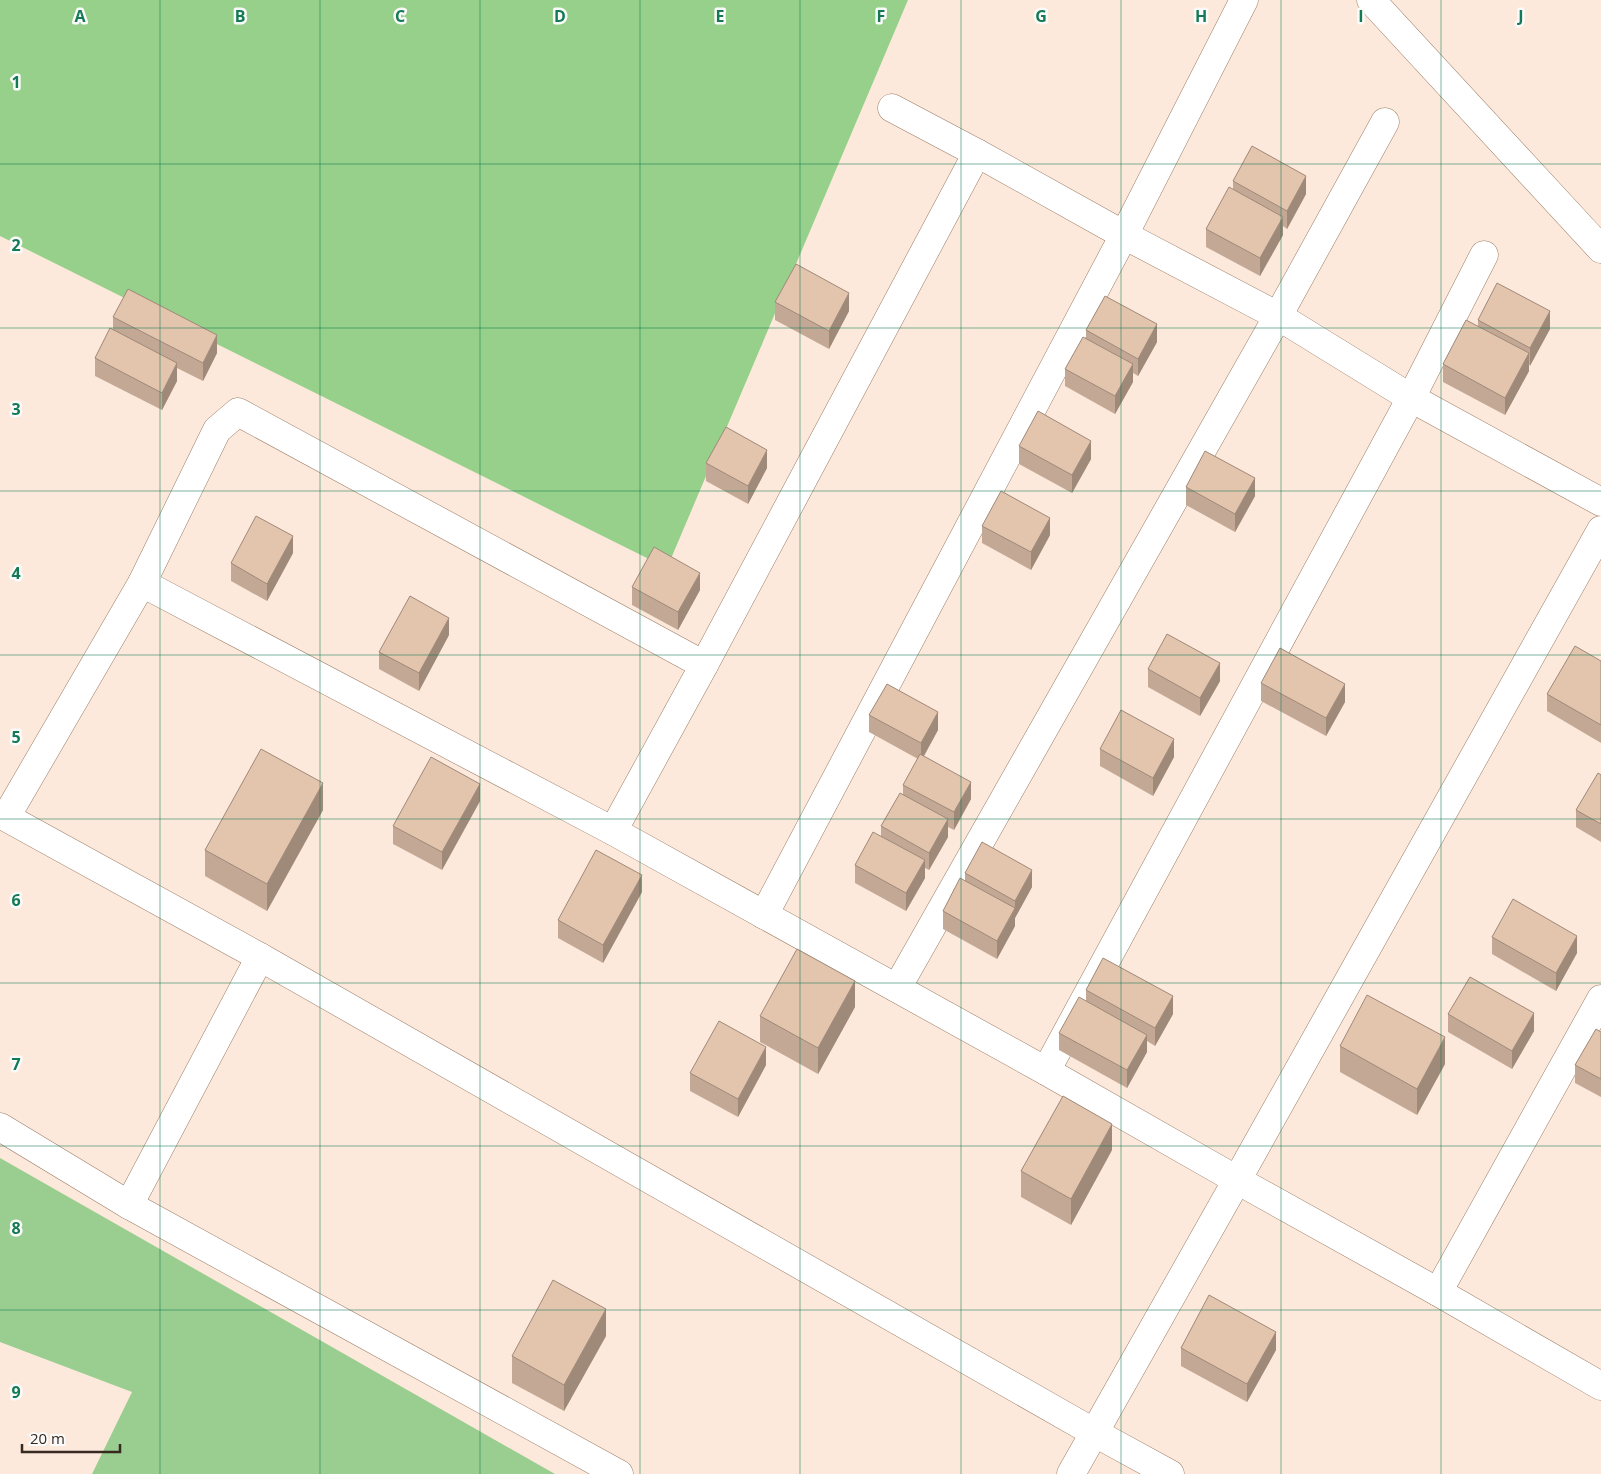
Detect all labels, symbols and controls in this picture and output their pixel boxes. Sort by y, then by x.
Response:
text: A [74,5,86,27]
text: B [235,5,245,27]
text: C [395,5,405,27]
text: D [554,5,566,27]
text: E [716,5,725,27]
text: F [877,5,885,27]
text: G [1035,5,1047,27]
text: H [1195,5,1207,27]
text: I [1358,5,1364,27]
text: J [1516,5,1524,27]
text: 1 [11,71,21,93]
text: 2 [11,234,21,256]
text: 3 [11,398,21,420]
text: 4 [11,562,21,584]
text: 5 [11,726,21,748]
text: 6 [11,889,21,911]
text: 7 [11,1053,21,1075]
text: 8 [11,1217,21,1239]
text: 9 [11,1381,21,1403]
scale bar [22,1422,120,1454]
text: 20 m [30,1428,65,1448]

